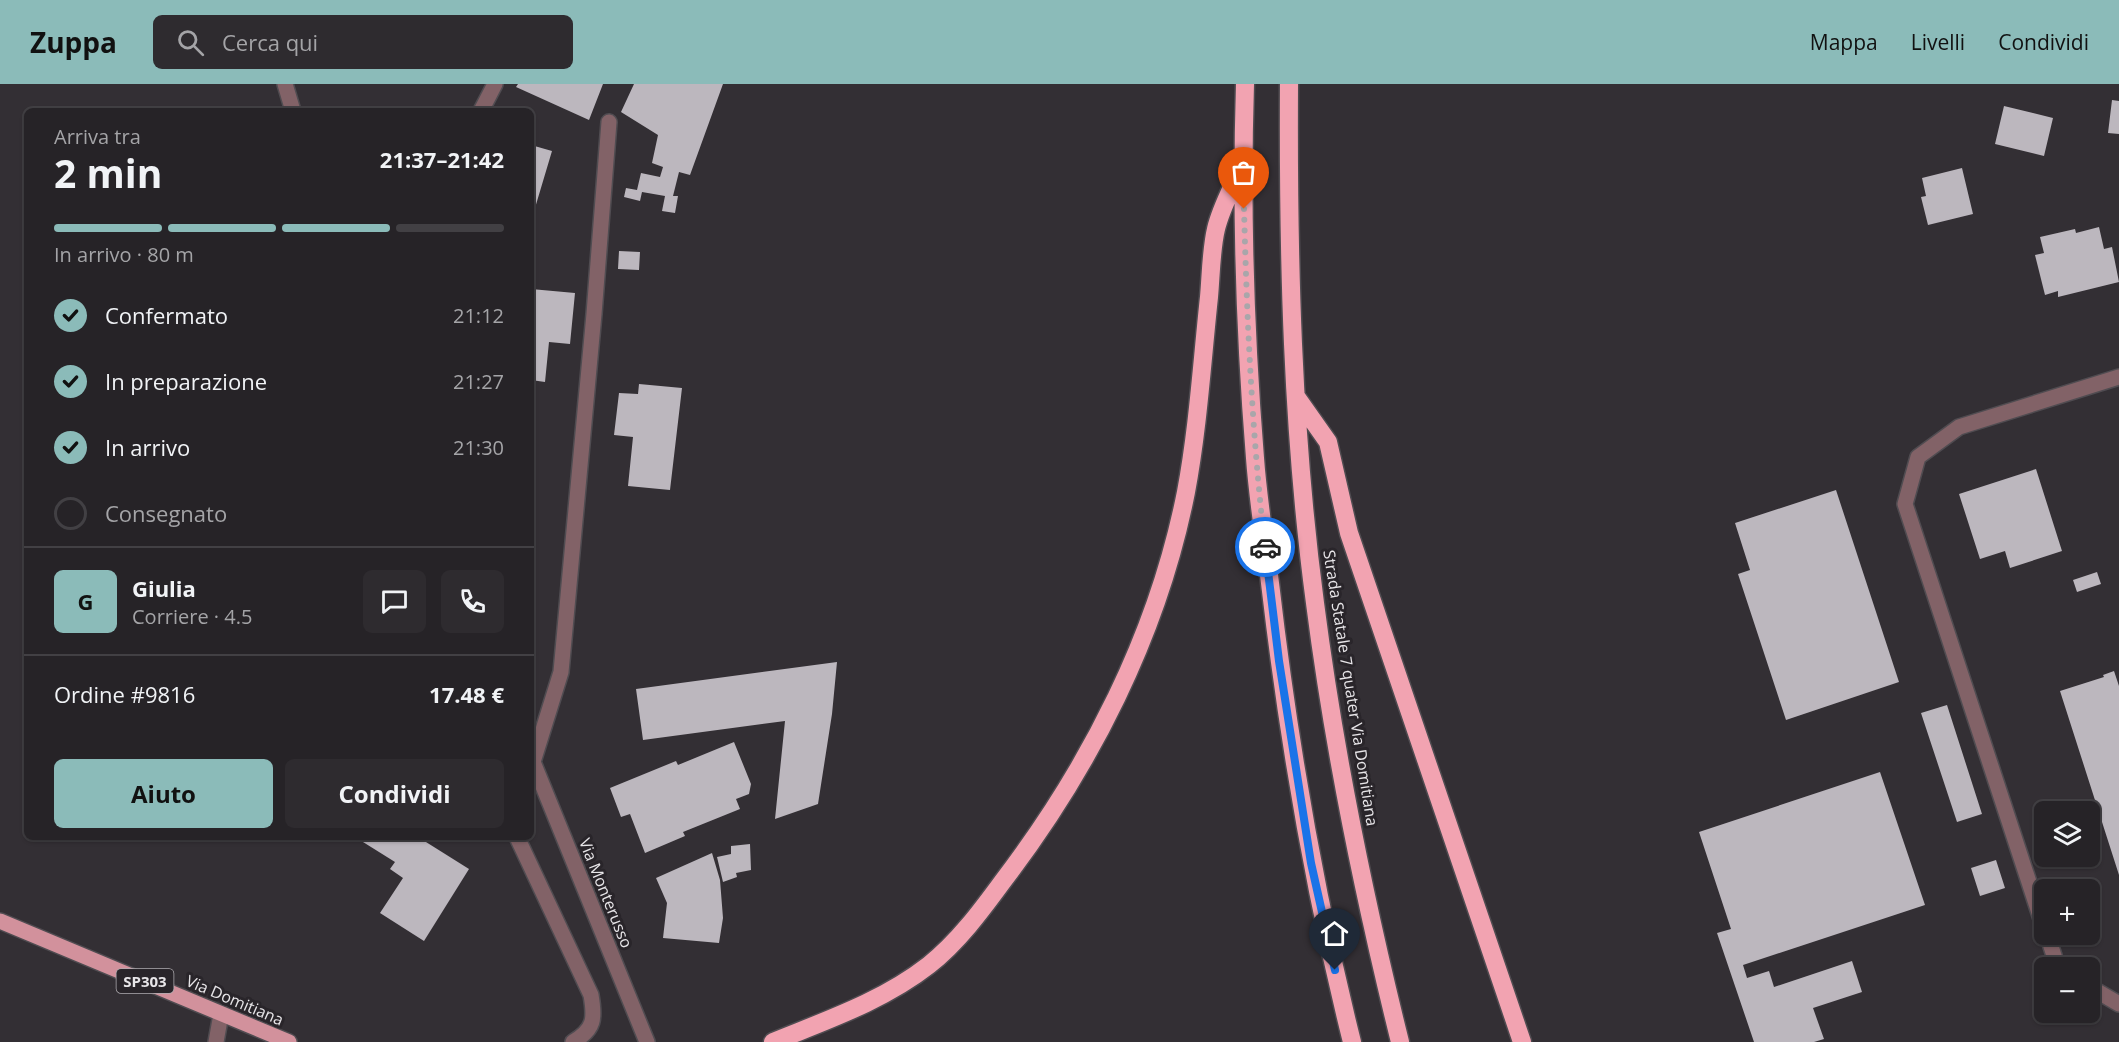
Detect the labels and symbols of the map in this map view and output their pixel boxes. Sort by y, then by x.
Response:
pin [1218,147,1269,209]
courier [1235,517,1295,577]
street label: Strada Statale 7 quater Via Domitiana [1318,548,1384,828]
street label: Via Monterusso [574,835,638,951]
pin [1309,908,1360,970]
road number: SP303 [116,969,174,993]
street label: Via Domitiana [183,970,287,1030]

